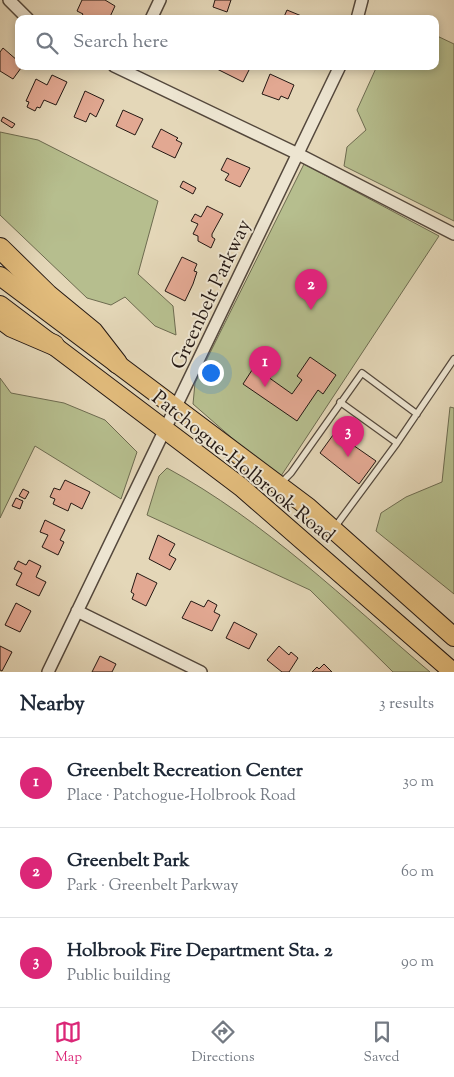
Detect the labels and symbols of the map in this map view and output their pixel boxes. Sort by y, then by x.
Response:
street label: Greenbelt Parkway [165,215,260,375]
pin: 2 [295,269,327,310]
pin: 1 [249,346,281,387]
your location [198,360,224,386]
street label: Patchogue-Holbrook Road [145,385,340,551]
pin: 3 [332,416,364,457]

